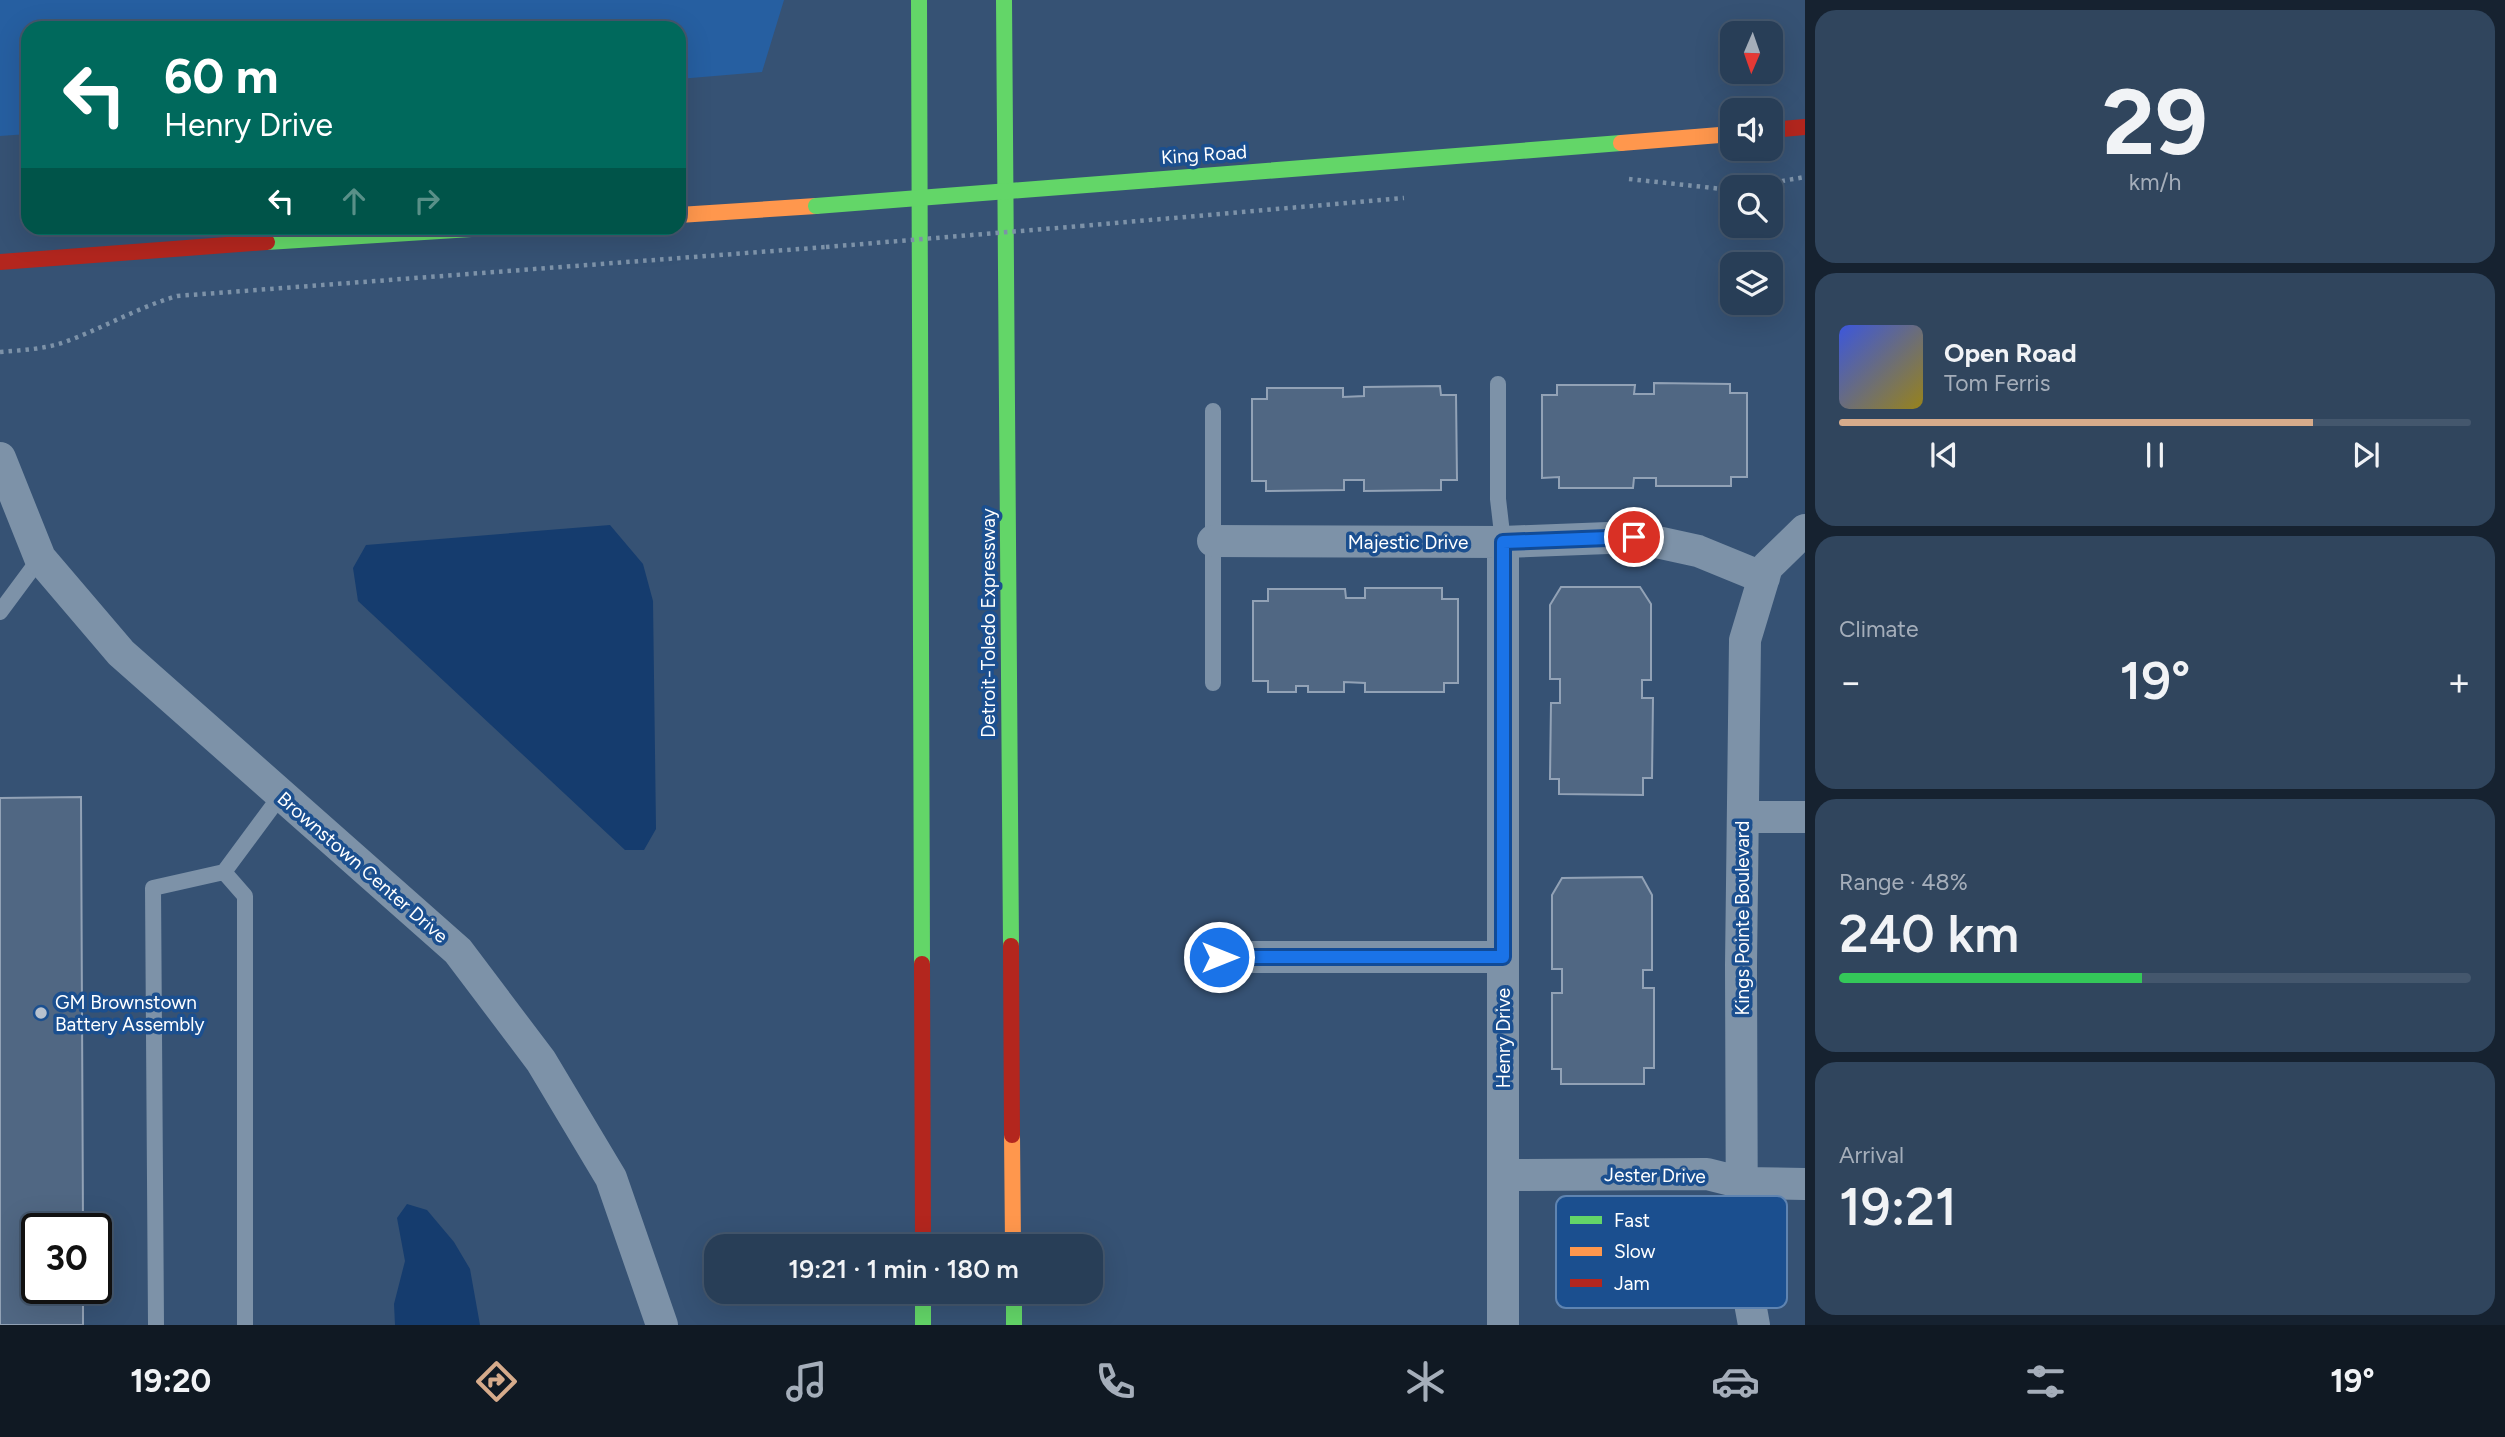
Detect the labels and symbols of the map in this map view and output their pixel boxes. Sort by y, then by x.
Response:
north arrow [1720,21,1783,84]
street label: King Road [1160,140,1248,169]
pin [1604,507,1664,567]
street label: Detroit-Toledo Expressway [977,508,1000,738]
street label: Majestic Drive [1348,531,1468,554]
street label: Brownstown Center Drive [273,787,453,948]
street label: Kings Pointe Boulevard [1731,821,1754,1015]
position arrow [1182,920,1256,994]
street label: Henry Drive [1492,988,1515,1088]
place label: GM Brownstown Battery Assembly [55,991,205,1036]
marker: GM Brownstown Battery Assembly [33,1005,49,1021]
street label: Jester Drive [1604,1163,1706,1188]
legend [1556,1196,1787,1308]
text: Fast [1614,1209,1650,1232]
speed limit sign: 30 [21,1213,112,1304]
text: Slow [1614,1240,1656,1263]
text: Jam [1614,1272,1650,1295]

